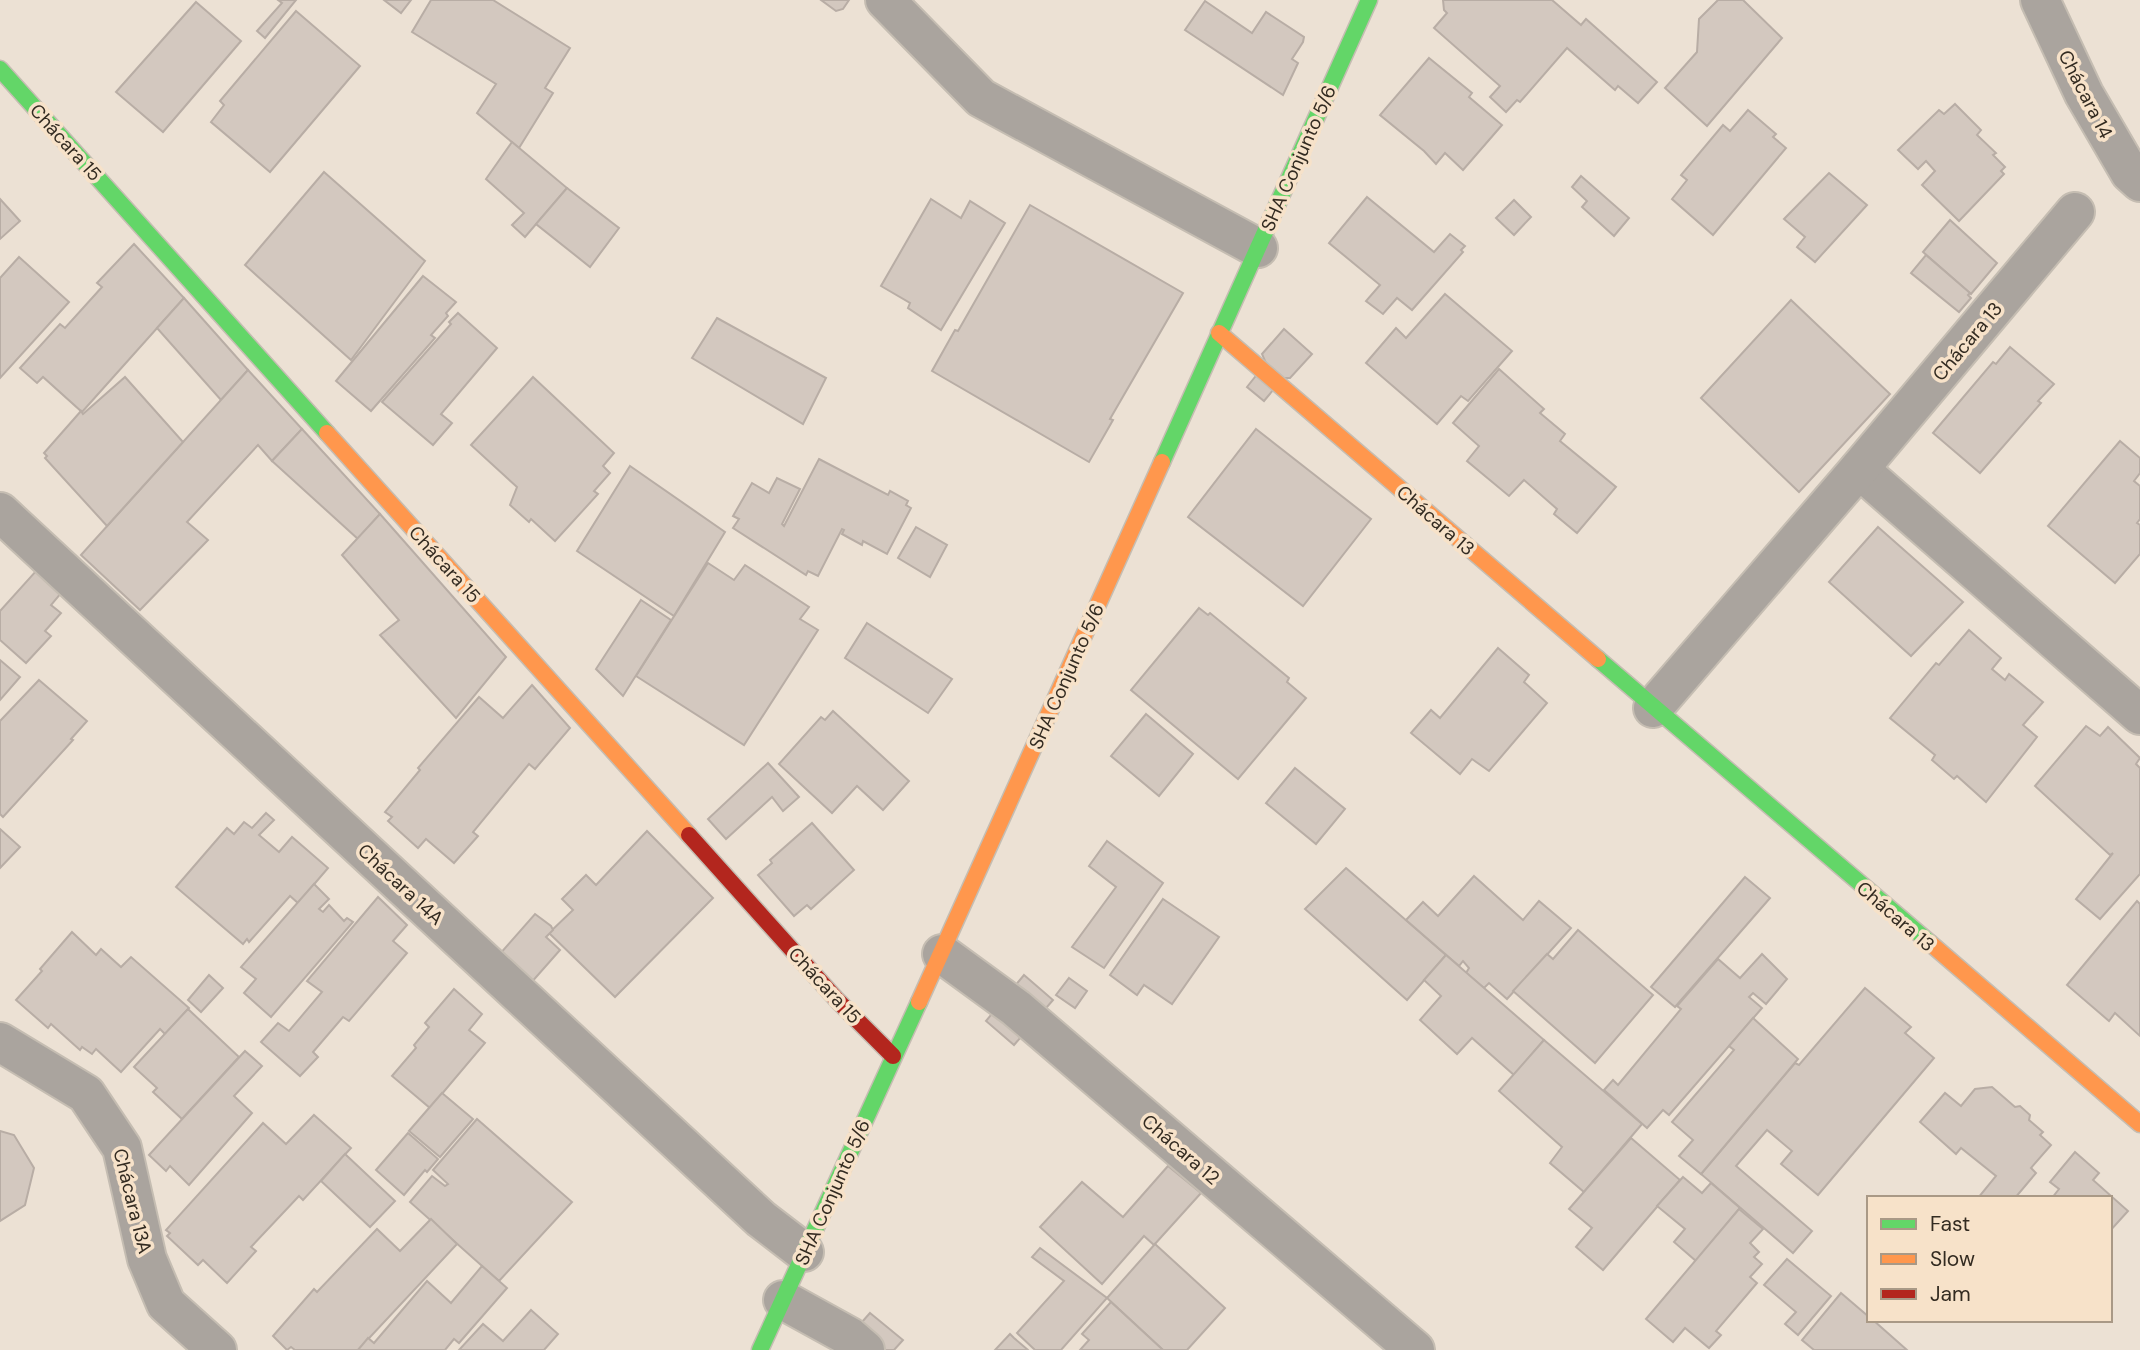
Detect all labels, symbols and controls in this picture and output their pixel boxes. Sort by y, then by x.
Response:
street label: Chácara 14 [2053,46,2118,143]
street label: SHA Conjunto 5/6 [1255,81,1342,235]
street label: Chácara 15 [24,98,107,186]
street label: Chácara 13 [1927,297,2008,386]
street label: Chácara 13 [1391,480,1480,561]
street label: Chácara 15 [403,520,486,608]
street label: SHA Conjunto 5/6 [1023,599,1110,753]
street label: Chácara 14A [352,838,449,931]
street label: Chácara 13 [1851,876,1940,957]
street label: Chácara 15 [783,942,867,1029]
street label: Chácara 12 [1136,1109,1225,1190]
street label: SHA Conjunto 5/6 [789,1115,876,1269]
street label: Chácara 13A [107,1146,158,1257]
legend [1867,1196,2112,1322]
text: Fast [1930,1210,1970,1238]
text: Slow [1930,1245,1975,1273]
text: Jam [1930,1280,1971,1308]

